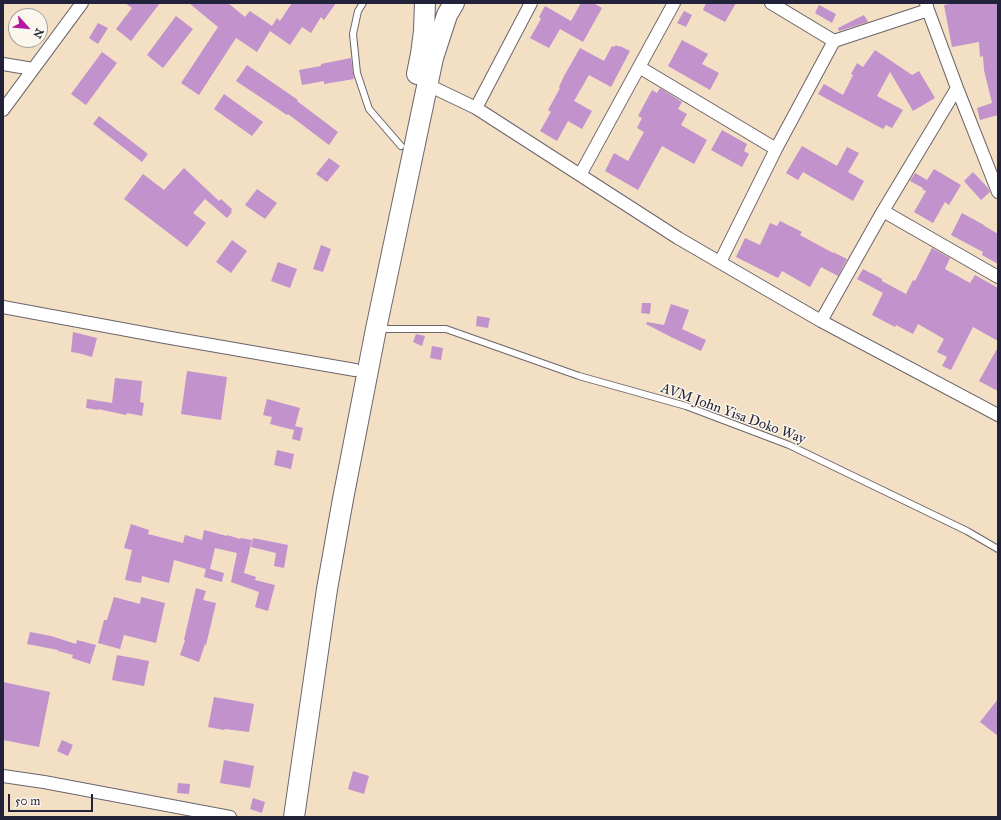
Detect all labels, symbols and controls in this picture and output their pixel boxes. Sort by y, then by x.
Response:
north arrow [8,8,48,48]
text: N [30,26,46,40]
street label: AVM John Yisa Doko Way [658,380,808,448]
scale bar [10,786,95,812]
text: 50 m [15,794,40,808]

